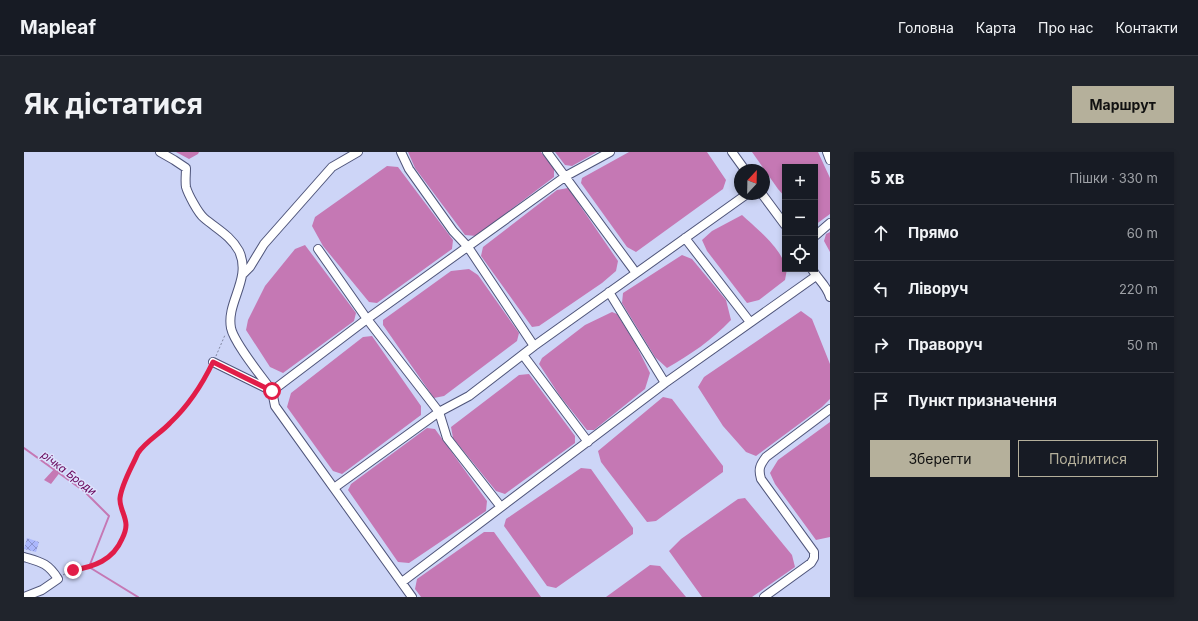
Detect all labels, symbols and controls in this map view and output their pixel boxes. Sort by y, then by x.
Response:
text: Mapleaf [20,16,96,39]
text: Головна [898,19,954,36]
text: Карта [976,19,1016,36]
text: Про нас [1038,19,1093,36]
text: Контакти [1115,19,1178,36]
button: Маршрут [1072,86,1174,123]
text: Як дістатися [24,87,203,121]
north arrow [734,164,770,200]
map controls [782,164,818,272]
button: + [782,164,818,200]
text: 5 хв [870,168,905,188]
text: Пішки · 330 m [1069,170,1158,186]
button: − [782,200,818,236]
icon: ahead [870,222,892,244]
text: Прямо [908,223,959,242]
text: 60 m [1127,225,1158,241]
button: locate [782,236,818,272]
icon: left [870,278,892,300]
text: Ліворуч [908,279,968,298]
text: 220 m [1119,281,1158,297]
icon: right [870,334,892,356]
text: Праворуч [908,335,982,354]
text: 50 m [1127,337,1158,353]
route start [263,382,281,400]
icon: arrive [870,390,892,412]
text: Пункт призначення [908,391,1057,410]
button: Зберегти [870,440,1010,477]
button: Поділитися [1018,440,1158,477]
water label: річка Броди [38,447,100,499]
route end [64,561,82,579]

